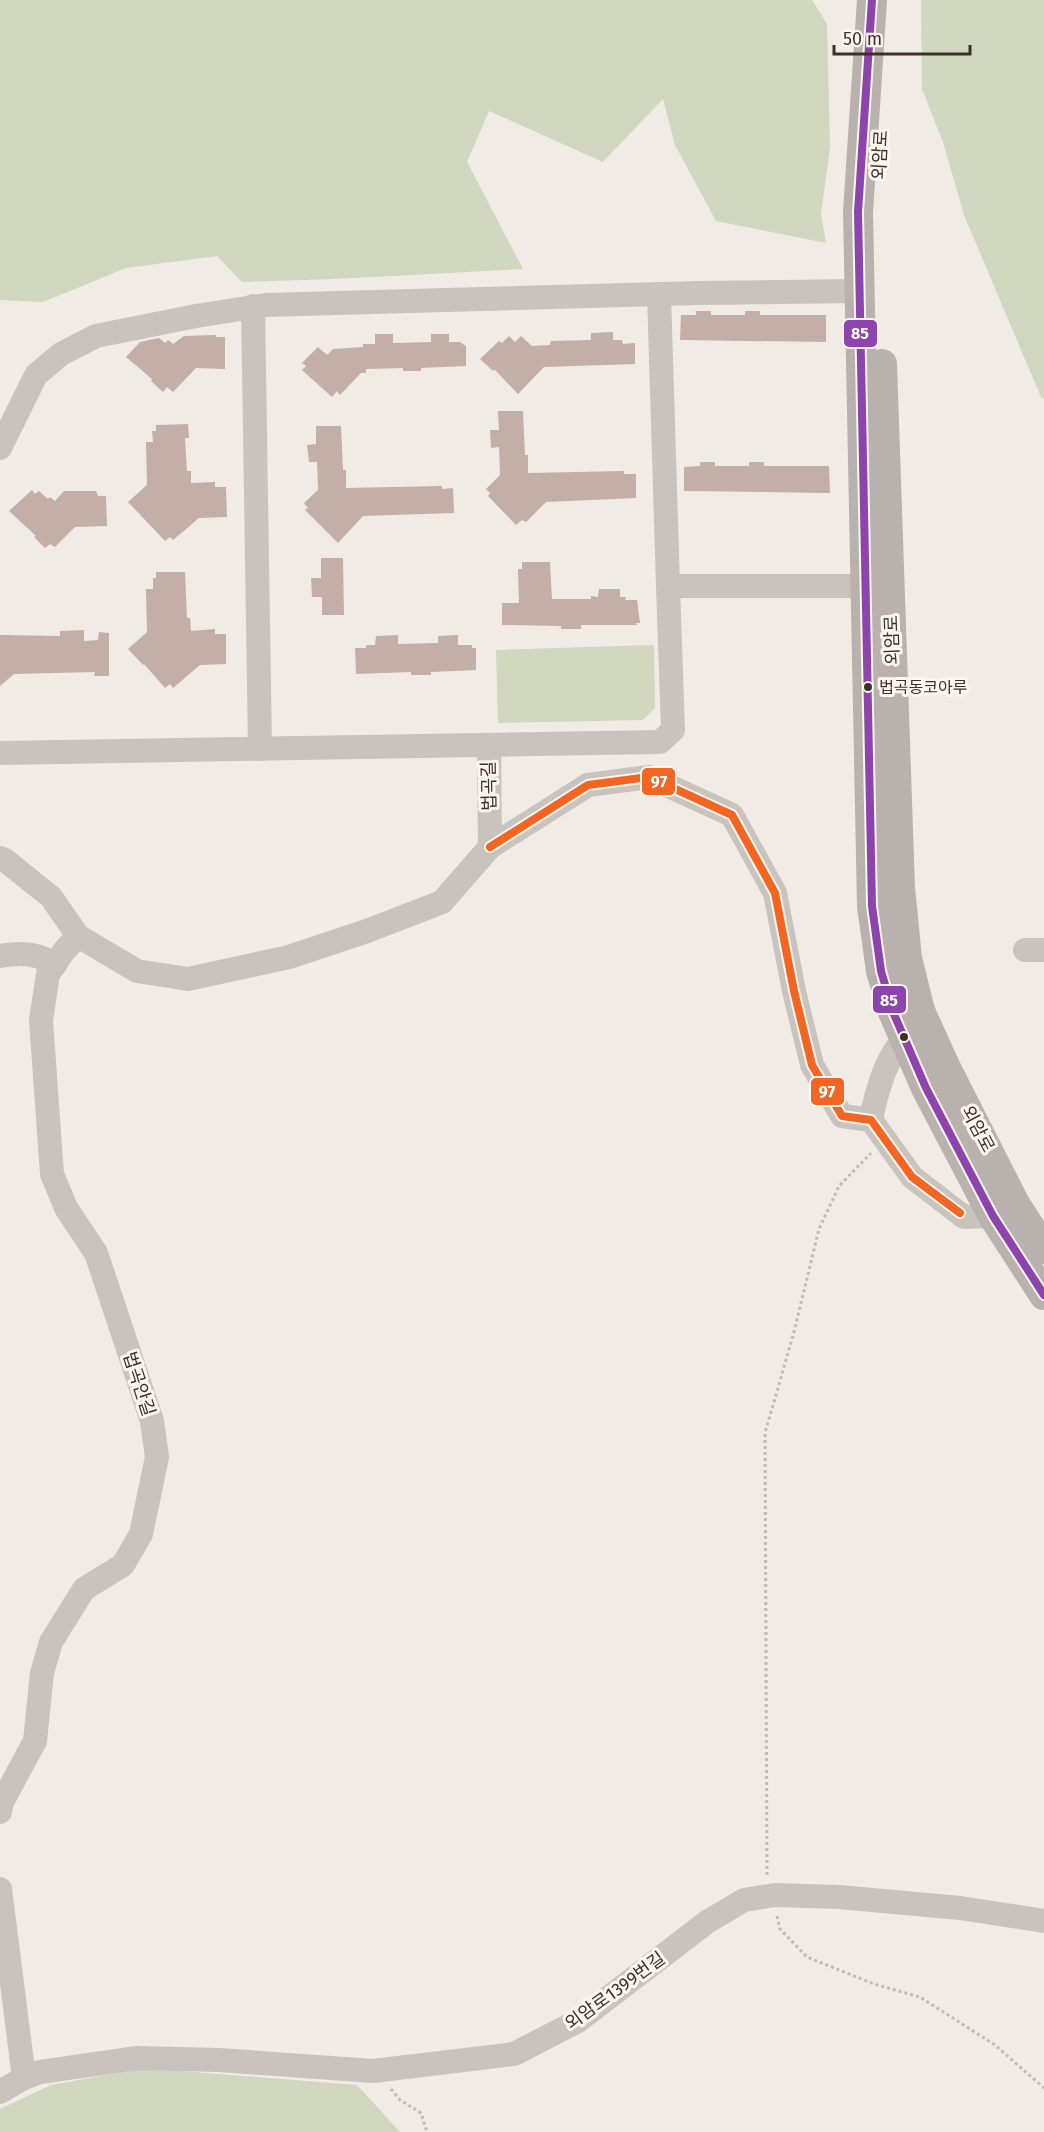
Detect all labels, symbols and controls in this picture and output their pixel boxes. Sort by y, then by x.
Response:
scale bar [834,18,970,56]
text: 50 m [843,28,882,50]
street label: 외암로 [868,130,892,180]
line badge: 85 [843,319,878,348]
text: 85 [851,324,869,343]
street label: 외암로 [880,615,904,665]
place label: 법곡동코아루 [879,678,968,697]
marker: 법곡동코아루 [862,681,874,693]
street label: 법곡길 [478,761,500,811]
line badge: 97 [641,767,676,796]
text: 97 [651,772,668,791]
line badge: 85 [872,985,907,1014]
text: 85 [880,991,898,1010]
unlabelled marker [898,1031,910,1043]
line badge: 97 [810,1077,845,1106]
text: 97 [819,1082,836,1101]
street label: 외암로 [957,1102,999,1156]
street label: 법곡안길 [118,1349,160,1419]
street label: 외암로1399번길 [561,1947,669,2035]

